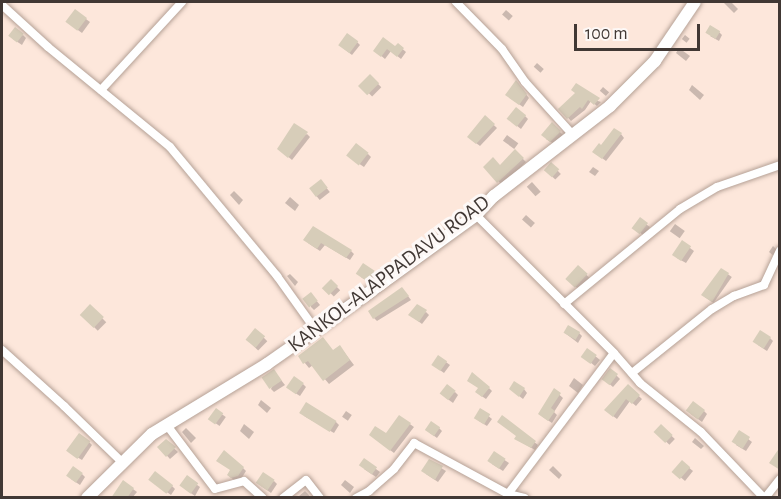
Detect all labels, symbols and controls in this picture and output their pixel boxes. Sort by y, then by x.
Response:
scale bar [577,12,703,50]
text: 100 m [585,25,628,43]
street label: KANKOL-ALAPPADAVU ROAD [283,190,495,358]

